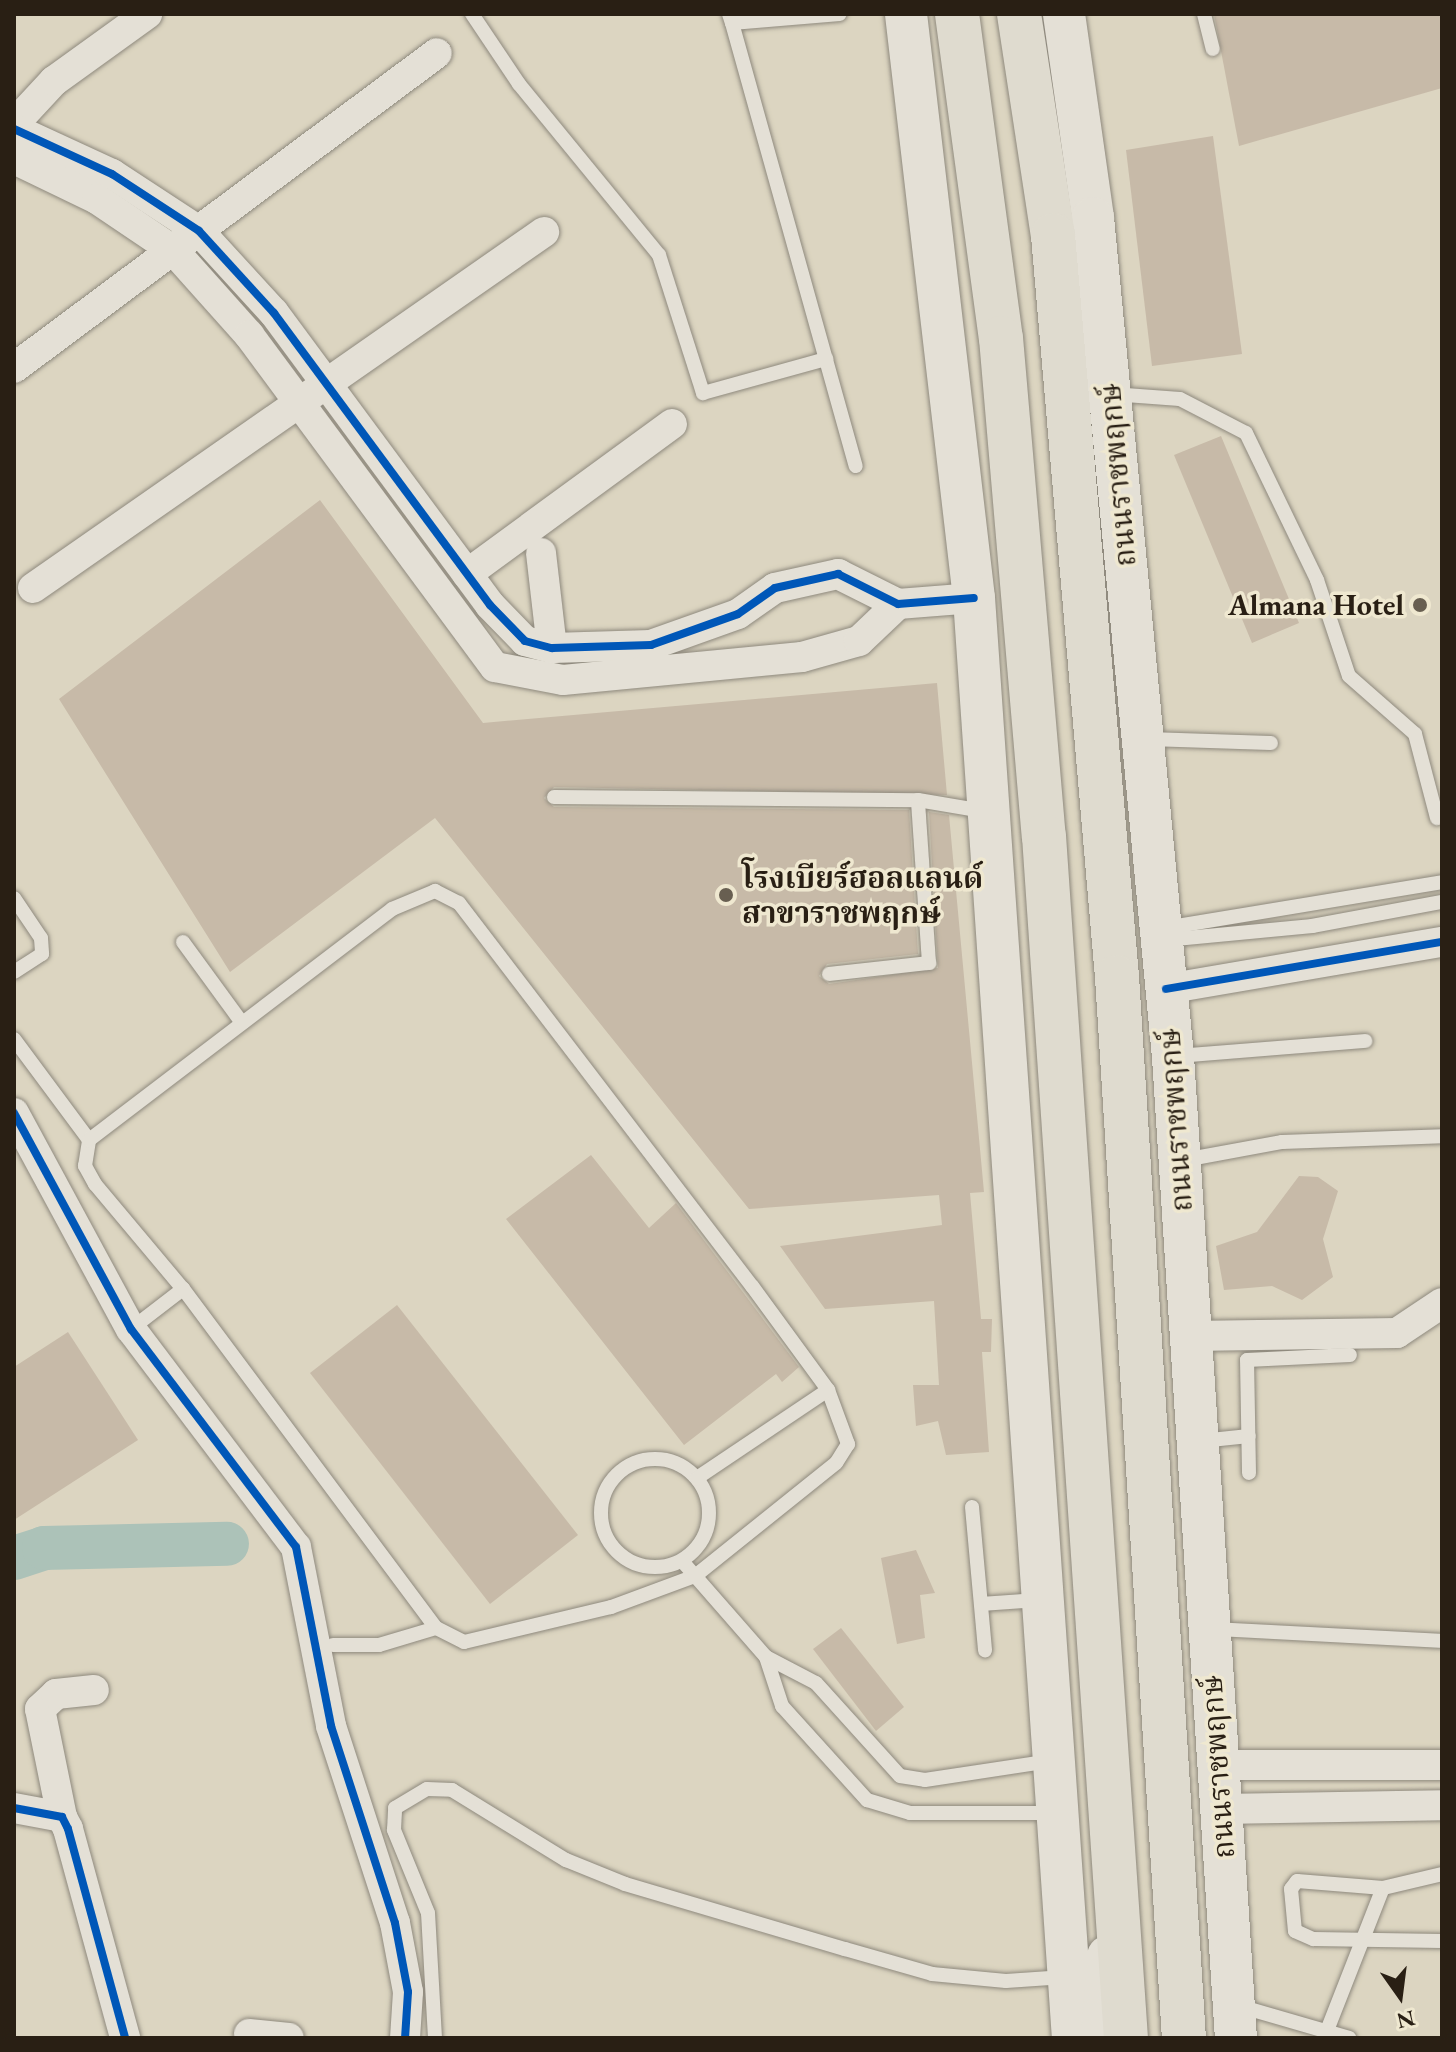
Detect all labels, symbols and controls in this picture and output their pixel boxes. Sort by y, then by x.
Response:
street label: ถนนราชพฤกษ์ [1092,382,1144,568]
place label: Almana Hotel [1228,587,1404,623]
marker: Almana Hotel [1411,596,1429,614]
place label: โรงเบียร์ฮอลแลนด์ สาขาราชพฤกษ์ [742,860,983,930]
marker: โรงเบียร์ฮอลแลนด์ สาขาราชพฤกษ์ [717,886,735,904]
street label: ถนนราชพฤกษ์ [1152,1027,1200,1213]
street label: ถนนราชพฤกษ์ [1194,1674,1242,1860]
north arrow [1360,1956,1440,2036]
text: N [1394,2004,1418,2036]

